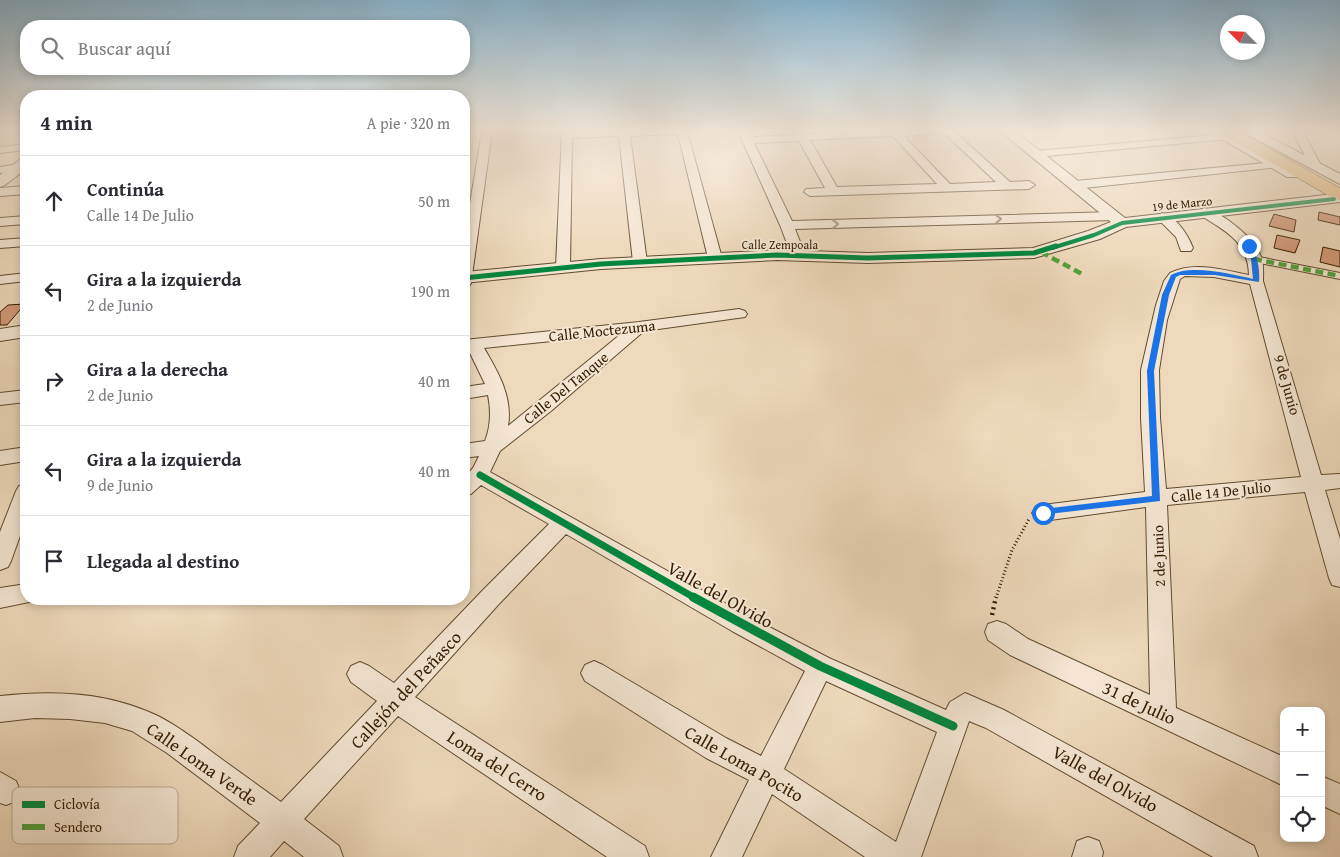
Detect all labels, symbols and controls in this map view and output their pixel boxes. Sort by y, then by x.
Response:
north arrow [1220,15,1265,60]
search box [20,20,470,75]
icon: search [38,34,66,62]
text: Buscar aquí [78,34,171,62]
text: 4 min [40,107,92,138]
text: A pie · 320 m [367,111,450,135]
text: Continúa [87,175,164,203]
icon: ahead [40,187,68,215]
text: 50 m [418,189,450,213]
street label: 19 de Marzo [1151,192,1213,215]
text: Calle 14 De Julio [87,203,194,227]
one-way arrow [994,214,1002,225]
one-way arrow [832,219,840,229]
route end [1238,235,1261,258]
street label: Calle Zempoala [742,236,818,253]
text: Gira a la izquierda [87,265,242,293]
icon: left [40,277,68,305]
text: 190 m [410,279,450,303]
text: 2 de Junio [87,293,153,317]
street label: Calle Moctezuma [548,314,656,347]
street label: Calle Del Tanque [519,347,613,429]
street label: 9 de Junio [1269,352,1306,418]
text: Gira a la derecha [87,355,228,383]
icon: right [40,367,68,395]
text: 40 m [418,369,450,393]
text: 2 de Junio [87,383,153,407]
text: Gira a la izquierda [87,445,242,473]
icon: left [40,457,68,485]
text: 40 m [418,459,450,483]
text: 9 de Junio [87,473,153,497]
street label: Calle 14 De Julio [1170,476,1272,507]
route start [1032,502,1055,525]
street label: 2 de Junio [1147,524,1170,587]
icon: arrive [40,547,68,575]
text: Llegada al destino [87,547,239,575]
street label: Valle del Olvido [662,554,778,635]
street label: Callejón del Peñasco [344,624,468,755]
street label: 31 de Julio [1098,674,1180,731]
map controls [1280,707,1325,842]
button: + [1280,707,1325,752]
street label: Calle Loma Verde [141,715,263,812]
street label: Calle Loma Pocito [680,719,809,809]
street label: Loma del Cerro [442,723,553,808]
street label: Valle del Olvido [1047,738,1163,819]
button: − [1280,752,1325,797]
legend [12,787,178,844]
text: Ciclovía [54,794,100,814]
button: locate [1280,797,1325,842]
text: Sendero [54,817,102,837]

